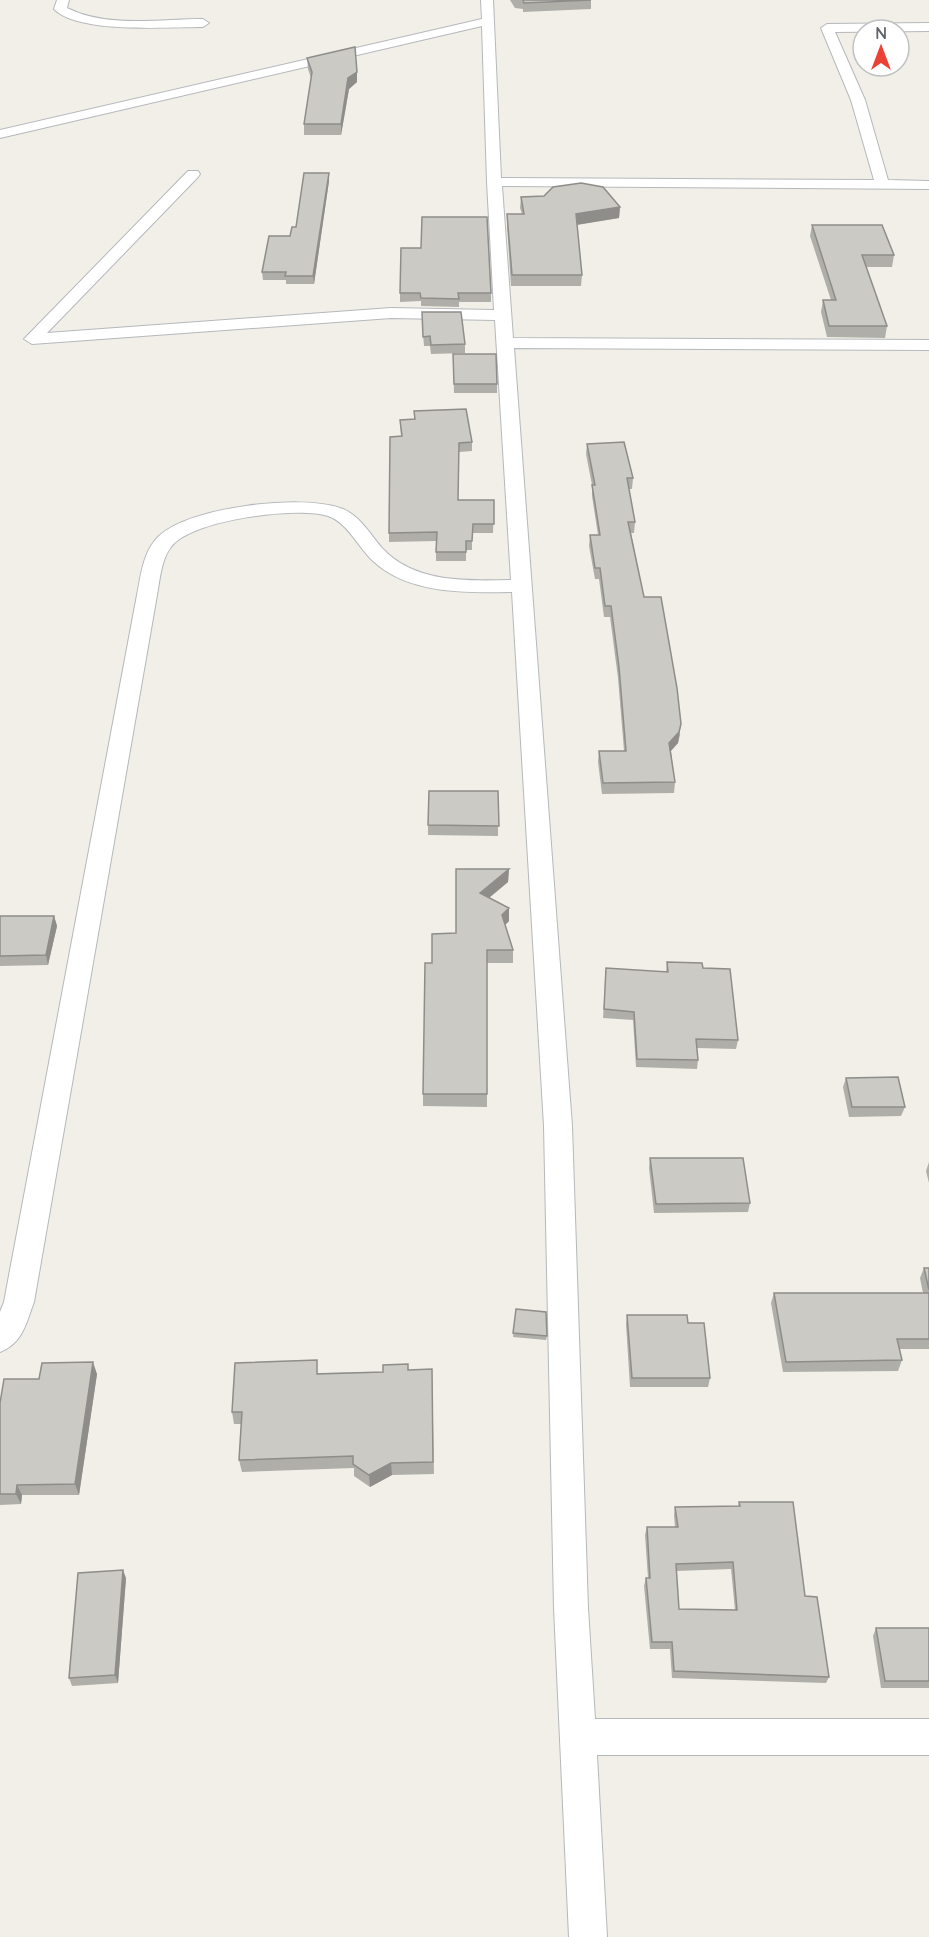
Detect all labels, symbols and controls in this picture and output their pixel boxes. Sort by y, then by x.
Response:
north arrow [851,18,911,78]
text: N [875,23,887,43]

